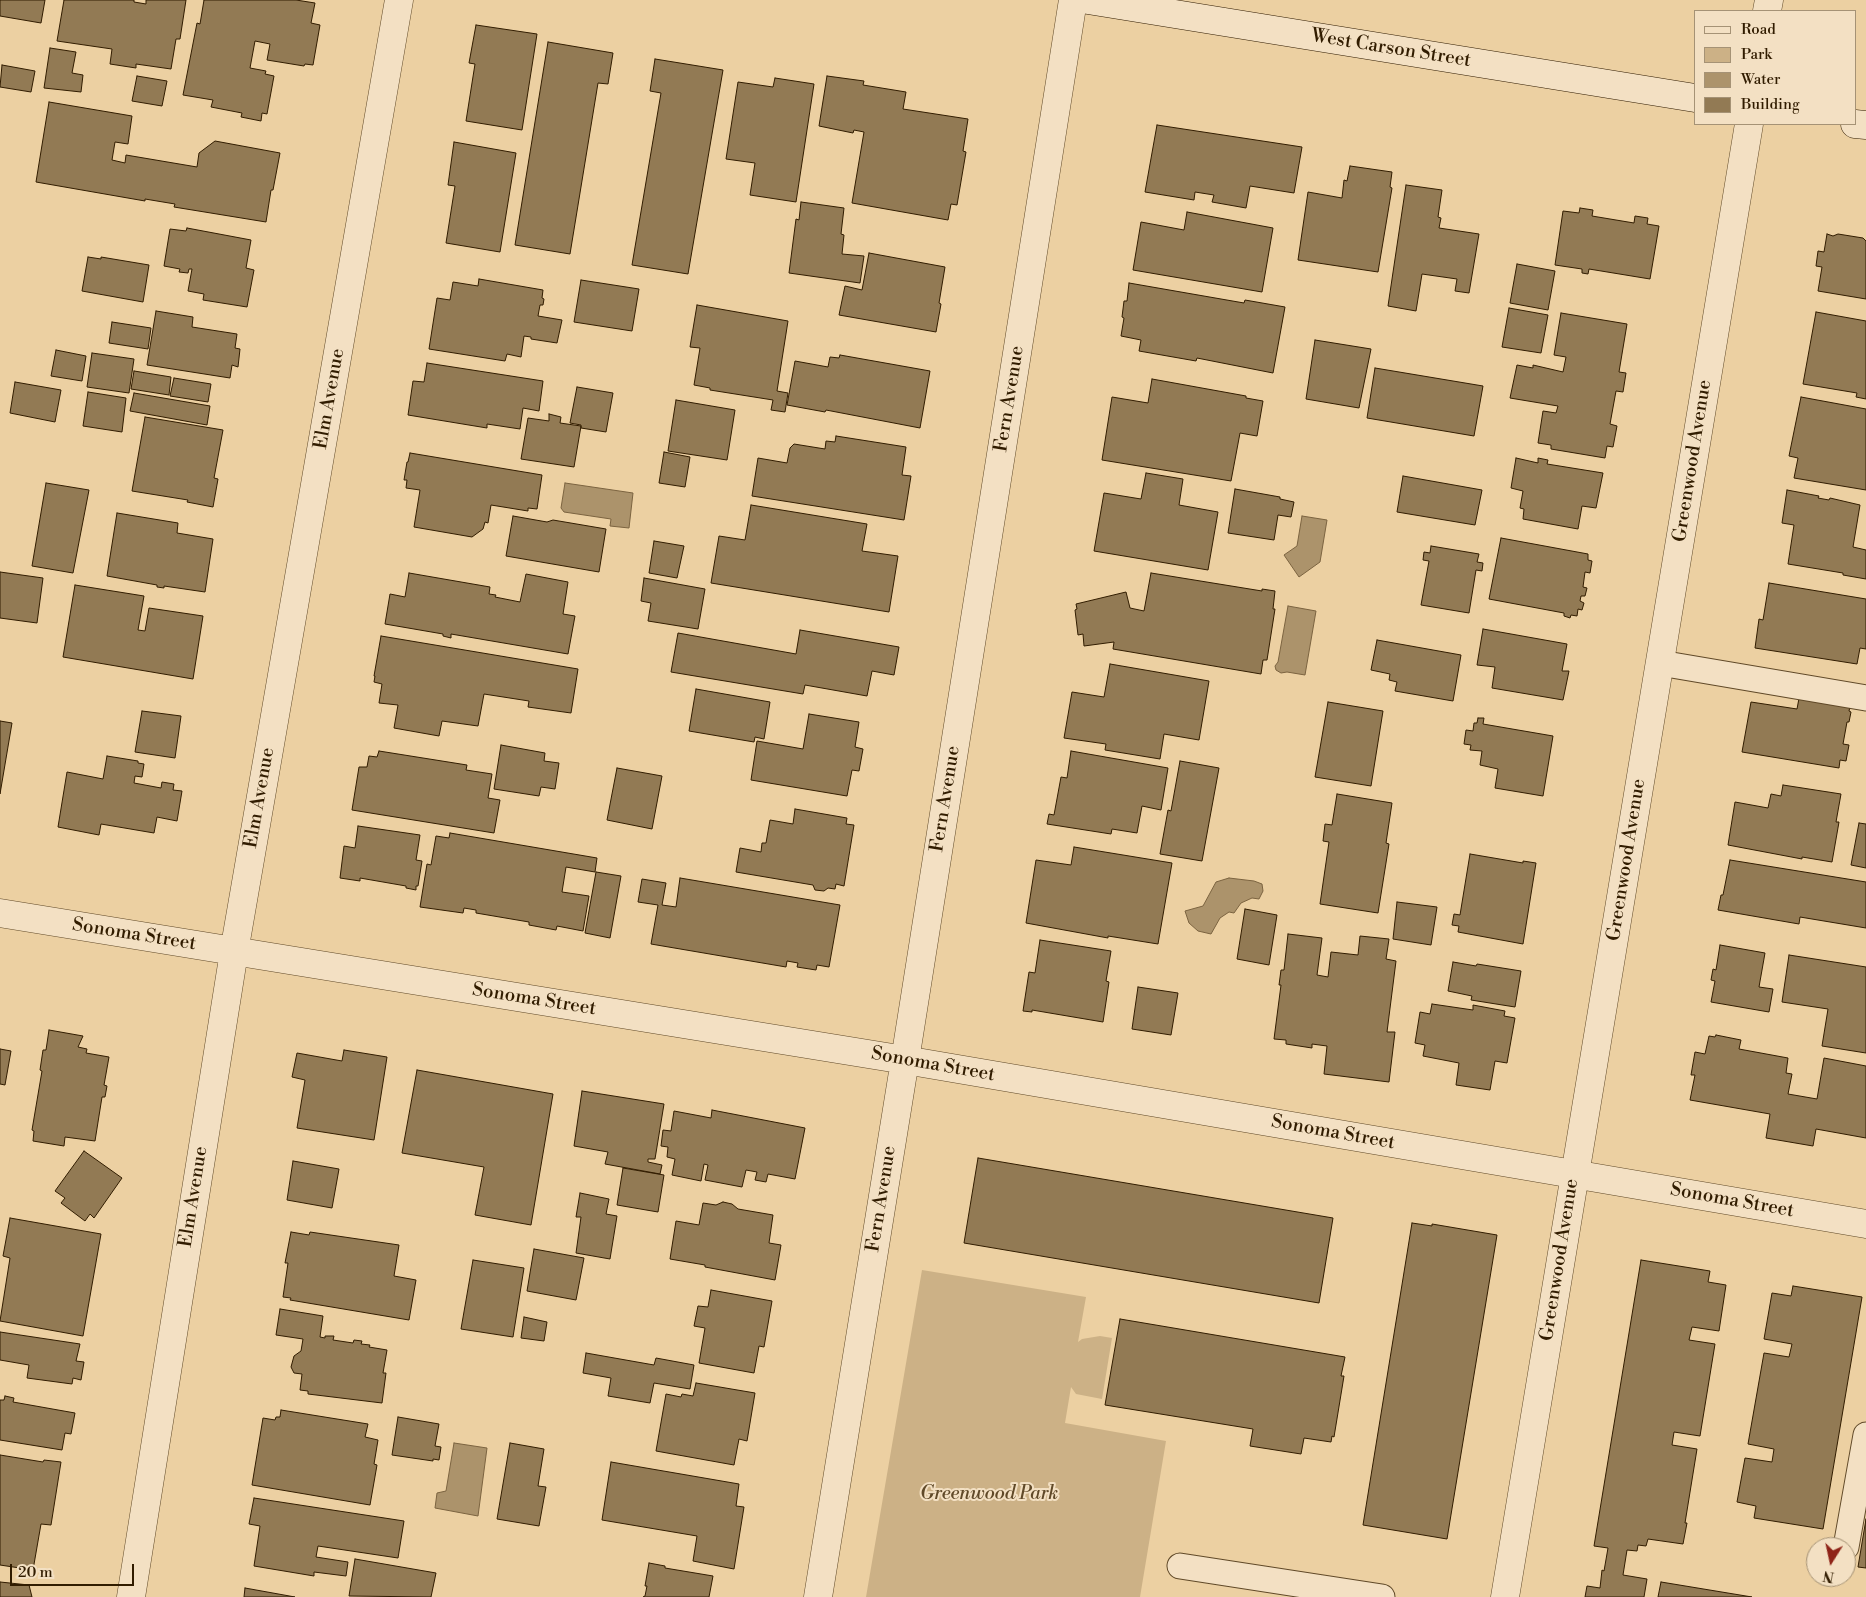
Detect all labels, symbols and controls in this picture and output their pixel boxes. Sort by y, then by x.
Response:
legend [1694,10,1856,125]
text: Road [1741,20,1776,39]
street label: West Carson Street [1309,25,1473,73]
text: Park [1741,45,1772,64]
text: Water [1741,70,1780,89]
text: Building [1741,95,1800,114]
street label: Fern Avenue [990,344,1030,454]
street label: Elm Avenue [310,347,350,451]
street label: Greenwood Avenue [1669,378,1717,544]
street label: Fern Avenue [926,744,966,854]
street label: Elm Avenue [240,746,280,850]
street label: Greenwood Avenue [1603,777,1651,943]
street label: Sonoma Street [70,914,198,956]
street label: Sonoma Street [470,979,598,1021]
street label: Sonoma Street [869,1043,997,1087]
street label: Sonoma Street [1269,1111,1397,1155]
street label: Fern Avenue [862,1144,902,1254]
street label: Elm Avenue [175,1145,213,1249]
street label: Greenwood Avenue [1536,1177,1584,1343]
street label: Sonoma Street [1668,1179,1796,1223]
park label: Greenwood Park [920,1483,1058,1505]
north arrow [1806,1537,1856,1587]
scale bar [12,1554,136,1586]
text: 20 m [18,1563,53,1582]
text: N [1822,1566,1836,1586]

